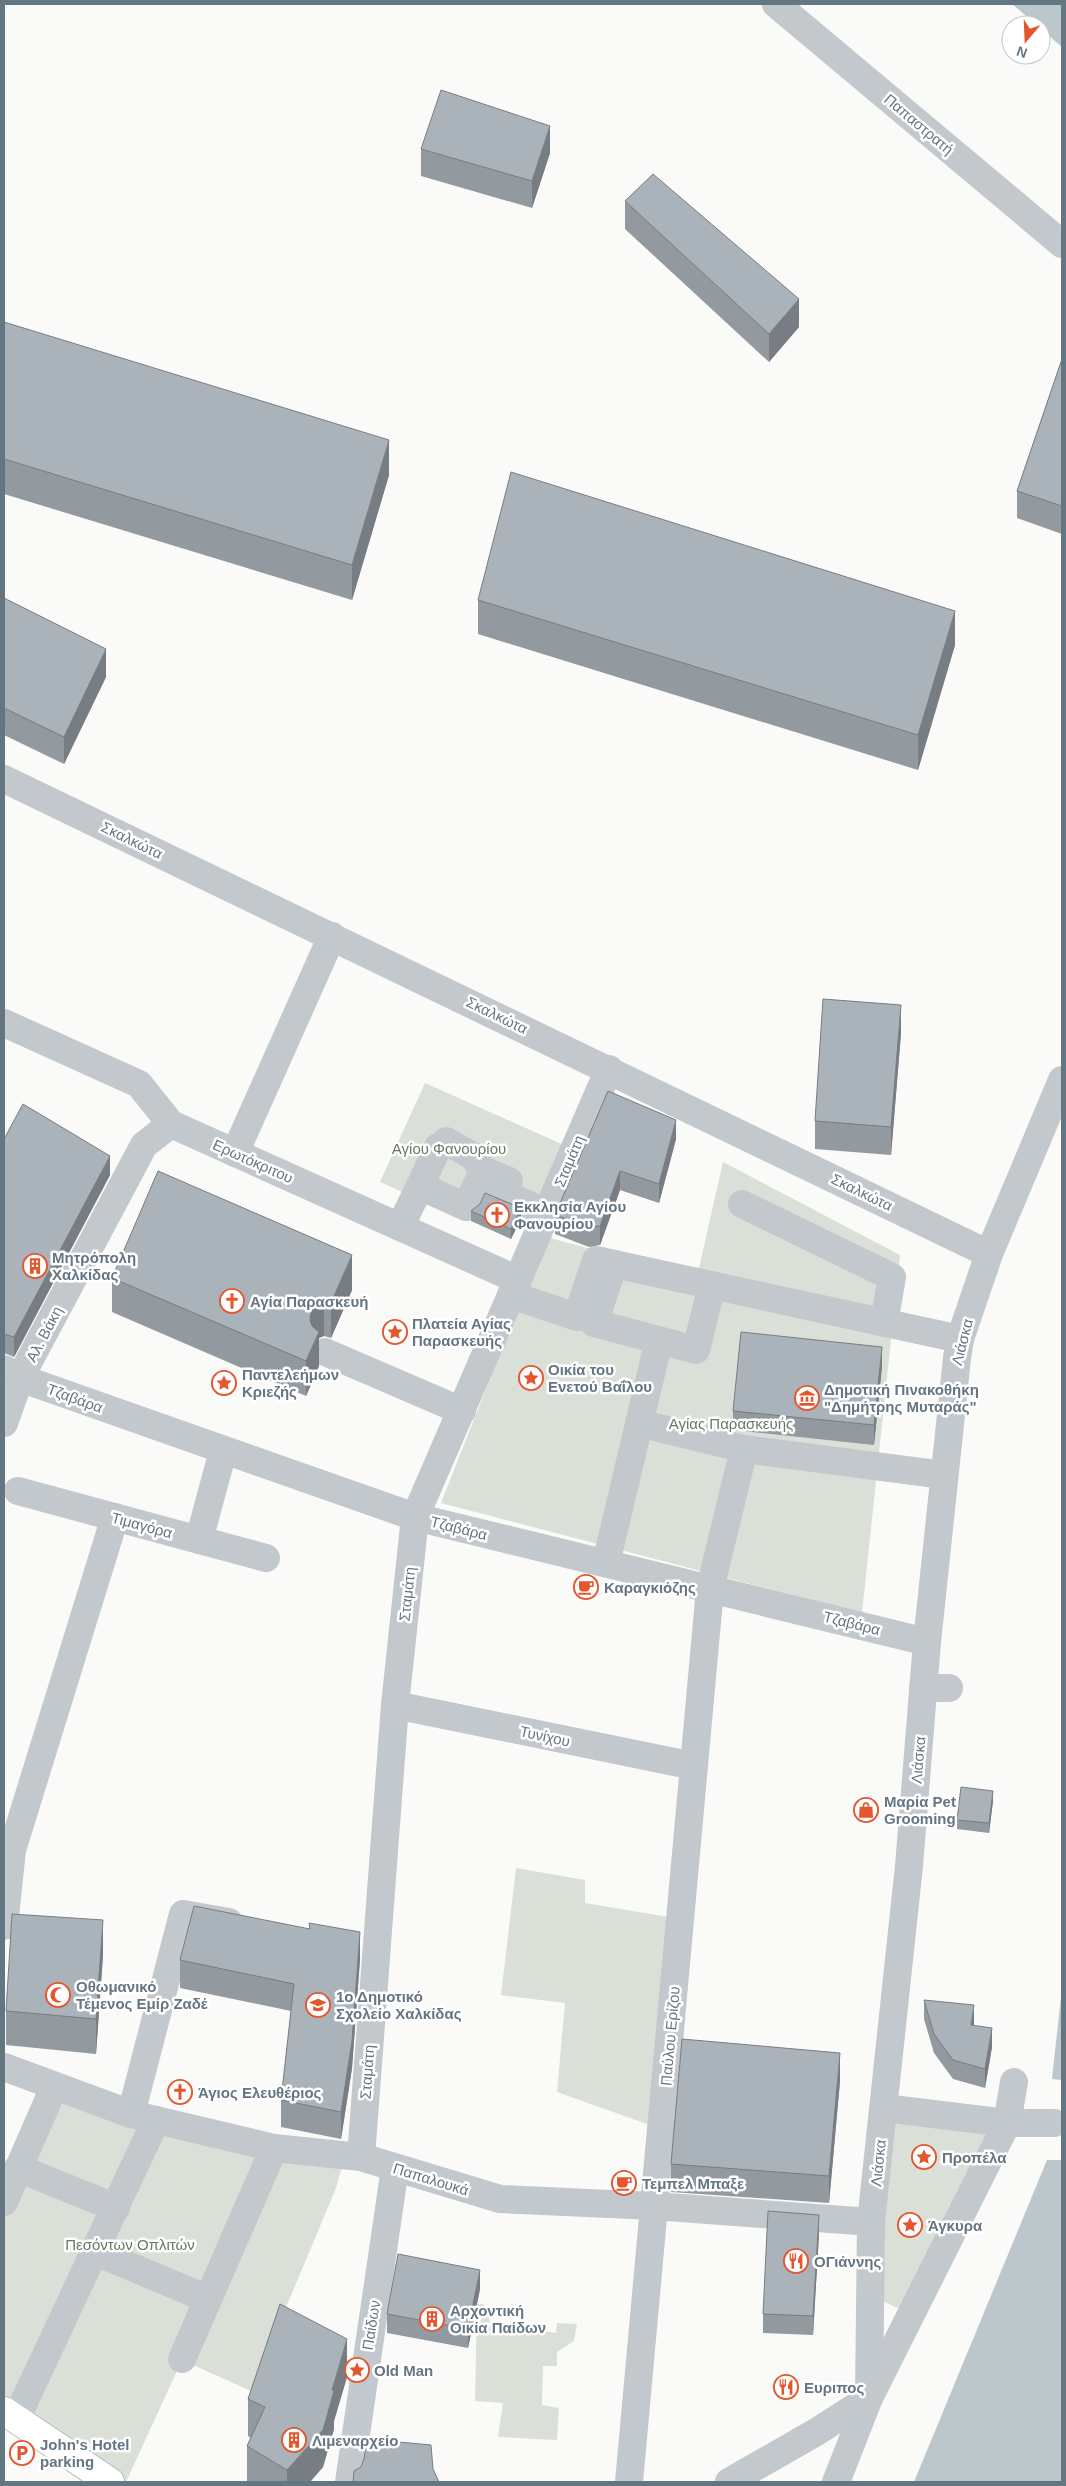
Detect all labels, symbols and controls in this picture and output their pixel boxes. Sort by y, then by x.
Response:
north arrow [1001,15,1051,65]
text: N [1014,43,1029,62]
street label: Παπαστρατή [881,90,957,158]
street label: Σκαλκώτα [99,818,166,862]
street label: Σκαλκώτα [464,993,531,1037]
street label: Σταμάτη [551,1133,587,1189]
street label: Ερωτόκριτου [210,1136,296,1186]
park label: Αγίου Φανουρίου [392,1140,506,1157]
street label: Σκαλκώτα [829,1170,896,1214]
place label: Εκκλησία Αγίου Φανουρίου [514,1198,626,1232]
church icon: Εκκλησία Αγίου Φανουρίου [484,1202,510,1228]
place label: Μητρόπολη Χαλκίδας [52,1249,136,1283]
building icon: Μητρόπολη Χαλκίδας [22,1253,48,1279]
church icon: Αγία Παρασκευή [219,1288,245,1314]
place label: Αγία Παρασκευή [250,1293,368,1310]
street label: Αλ. Βάκη [22,1303,66,1365]
place label: Πλατεία Αγίας Παρασκευής [412,1315,511,1349]
street label: Λιάσκα [948,1317,976,1367]
place icon: Πλατεία Αγίας Παρασκευής [382,1319,408,1345]
place label: Οικία του Ενετού Βαΐλου [548,1361,652,1395]
place icon: Οικία του Ενετού Βαΐλου [518,1365,544,1391]
place label: Παντελεήμων Κριεζής [242,1366,339,1400]
place icon: Παντελεήμων Κριεζής [211,1370,237,1396]
street label: Τζαβάρα [45,1380,105,1416]
place label: Δημοτική Πινακοθήκη "Δημήτρης Μυταράς" [824,1381,979,1415]
museum icon: Δημοτική Πινακοθήκη "Δημήτρης Μυταράς" [794,1385,820,1411]
park label: Αγίας Παρασκευής [669,1415,793,1432]
street label: Τιμαγόρα [110,1509,175,1541]
street label: Τζαβάρα [429,1513,489,1543]
street label: Σταμάτη [396,1566,418,1622]
cafe icon: Καραγκιόζης [573,1574,599,1600]
place label: Καραγκιόζης [604,1579,696,1596]
street label: Τζαβάρα [822,1608,882,1638]
street label: Τυνίχου [518,1722,572,1750]
street label: Λιάσκα [907,1735,929,1784]
place label: Μαρία Pet Grooming [884,1793,956,1827]
shop icon: Μαρία Pet Grooming [853,1797,879,1823]
place label: Οθωμανικό Τέμενος Εμίρ Ζαδέ [76,1978,208,2012]
mosque icon: Οθωμανικό Τέμενος Εμίρ Ζαδέ [45,1982,71,2008]
street label: Παύλου Ερίζου [657,1986,683,2086]
place label: 1ο Δημοτικό Σχολείο Χαλκίδας [336,1988,462,2022]
school or university icon: 1ο Δημοτικό Σχολείο Χαλκίδας [305,1992,331,2018]
street label: Σταμάτη [357,2044,377,2100]
church icon: Άγιος Ελευθέριος [167,2079,193,2105]
place label: Άγιος Ελευθέριος [198,2084,322,2101]
street label: Λιάσκα [867,2138,889,2187]
place icon: Προπέλα [911,2144,937,2170]
place label: Προπέλα [942,2149,1007,2166]
street label: Παπαλουκά [391,2159,471,2199]
cafe icon: Τεμπελ Μπαξε [611,2170,637,2196]
place label: Τεμπελ Μπαξε [642,2175,744,2192]
place icon: Άγκυρα [897,2212,923,2238]
place label: Άγκυρα [928,2217,983,2234]
park label: Πεσόντων Οπλιτών [65,2236,195,2253]
restaurant icon: ΟΓιάννης [783,2248,809,2274]
place label: ΟΓιάννης [814,2253,881,2270]
street label: Παίδων [359,2299,383,2351]
place label: Αρχοντική Οικία Παίδων [450,2302,546,2336]
building icon: Αρχοντική Οικία Παίδων [419,2306,445,2332]
place icon: Old Man [344,2357,370,2383]
place label: Old Man [374,2362,433,2379]
restaurant icon: Ευριπος [773,2374,799,2400]
place label: Ευριπος [804,2379,864,2396]
building icon: Λιμεναρχείο [281,2427,307,2453]
place label: Λιμεναρχείο [312,2432,398,2449]
place label: John's Hotel parking [40,2436,129,2470]
parking icon: John's Hotel parking [9,2440,35,2466]

